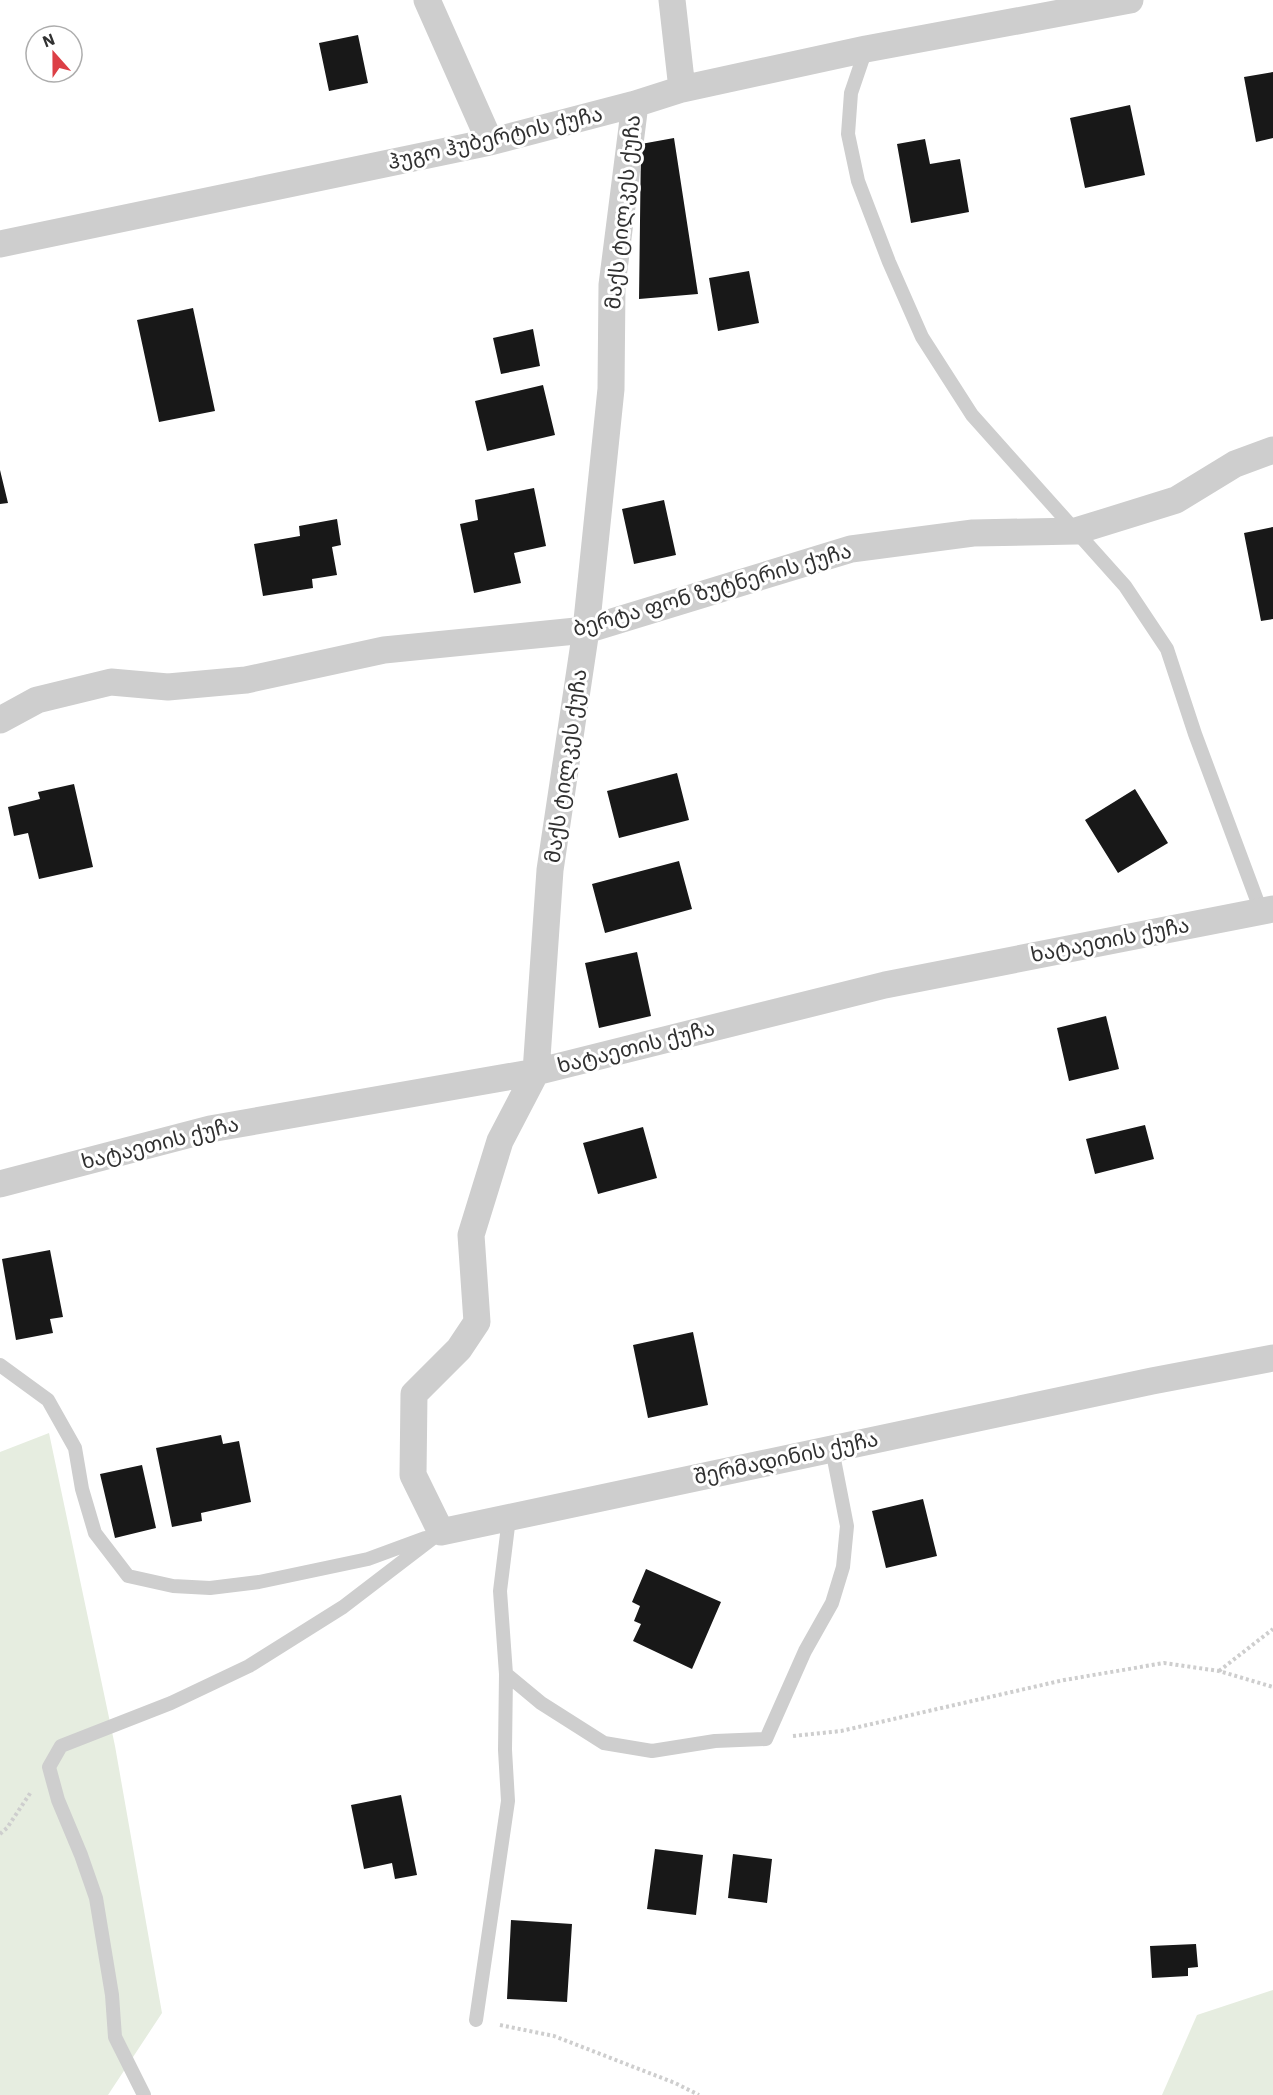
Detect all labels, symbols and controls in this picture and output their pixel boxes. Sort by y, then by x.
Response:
north arrow [24,24,84,84]
text: N [40,29,58,51]
street label: ჰუგო ჰუბერტის ქუჩა [385,99,605,175]
street label: მაქს ტილკეს ქუჩა [598,113,646,311]
street label: ბერტა ფონ ზუტნერის ქუჩა [569,536,854,642]
street label: მაქს ტილკეს ქუჩა [538,667,592,865]
street label: ხატაეთის ქუჩა [1028,910,1192,968]
street label: ხატაეთის ქუჩა [554,1013,717,1079]
street label: ხატაეთის ქუჩა [78,1109,241,1175]
street label: შერმადინის ქუჩა [691,1424,881,1490]

